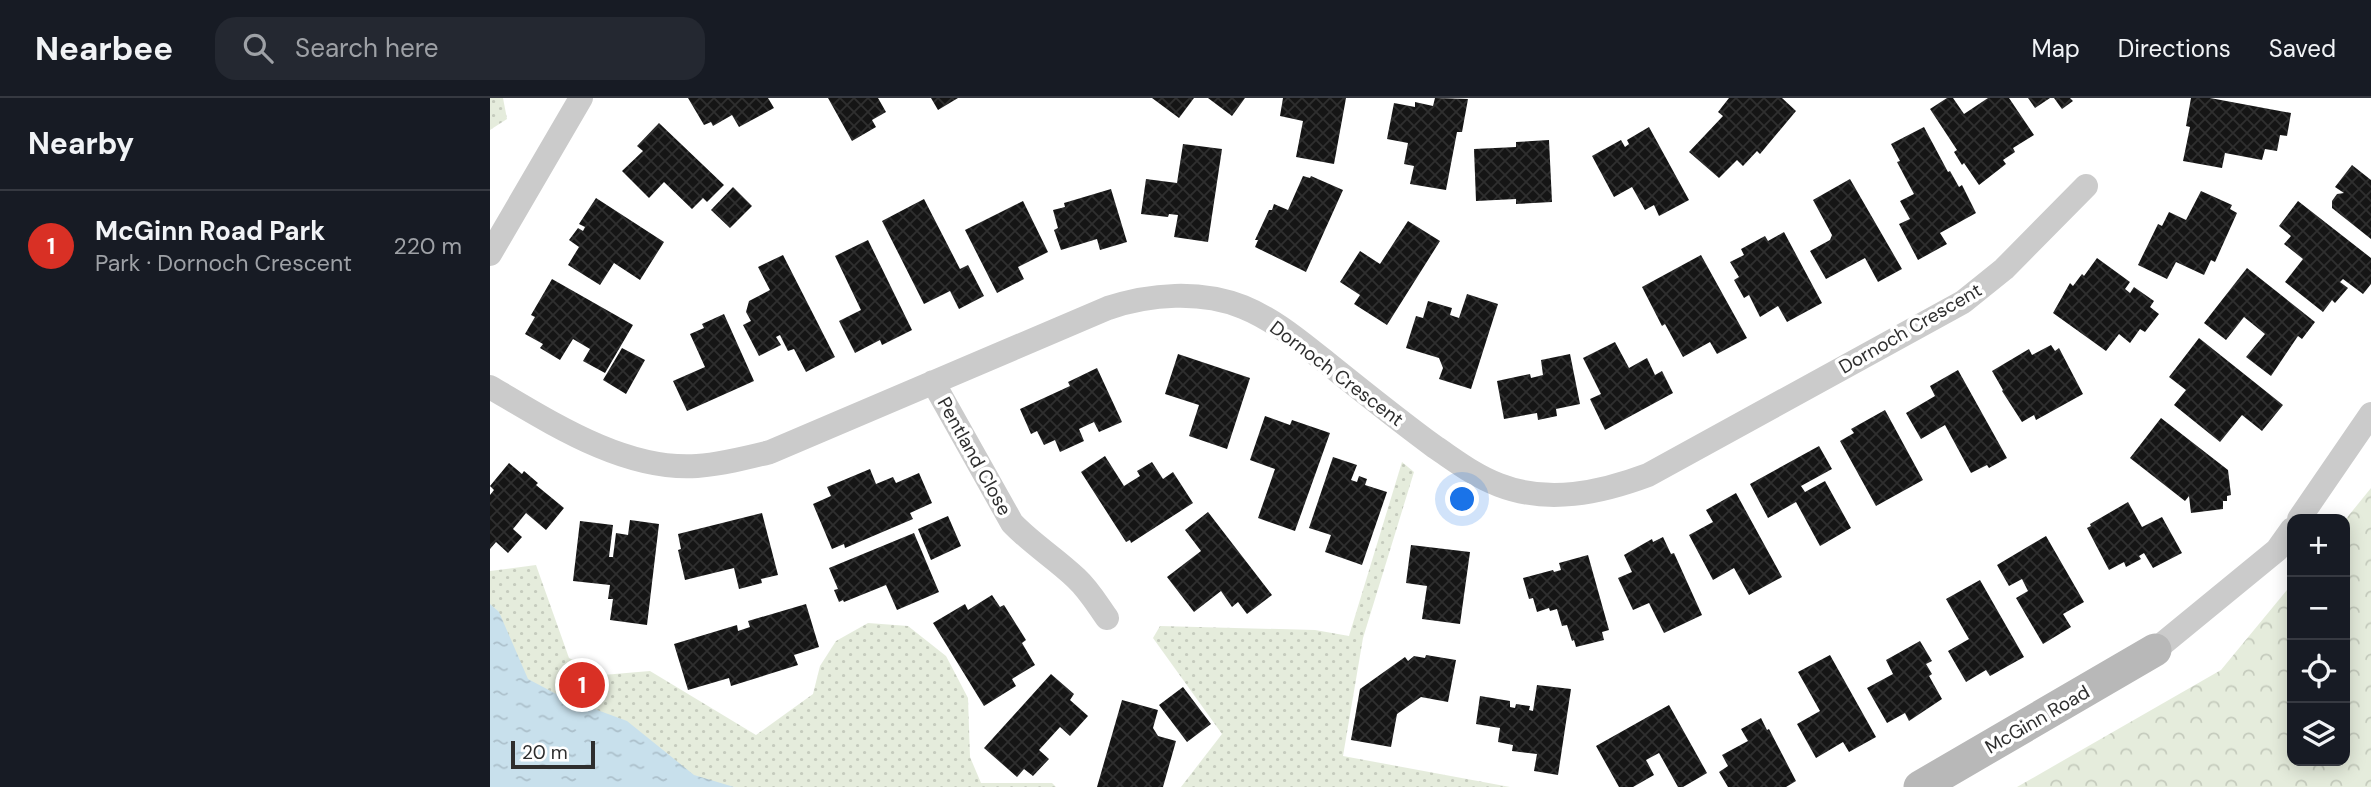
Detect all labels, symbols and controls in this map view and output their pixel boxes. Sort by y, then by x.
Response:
search box [215,17,705,80]
text: Nearbee [35,27,173,70]
icon: search [239,29,277,67]
text: Search here [295,31,439,65]
text: Map [2032,33,2080,64]
text: Directions [2118,33,2231,64]
text: Saved [2269,33,2336,64]
text: Nearby [28,124,134,163]
text: McGinn Road Park [95,214,325,248]
text: 1 [47,231,55,261]
text: 220 m [393,231,462,261]
text: Park · Dornoch Crescent [95,248,352,278]
street label: Dornoch Crescent [1834,277,1986,380]
street label: Dornoch Crescent [1265,315,1409,432]
street label: Pentland Close [932,393,1017,520]
your location [1445,482,1479,516]
map controls [2287,514,2350,766]
button: + [2287,514,2350,577]
button: − [2287,577,2350,640]
button: locate [2287,640,2350,703]
pin: 1 [559,659,605,711]
street label: McGinn Road [1980,679,2094,759]
button: layers [2287,703,2350,766]
scale bar [511,738,595,770]
text: 20 m [522,740,568,765]

